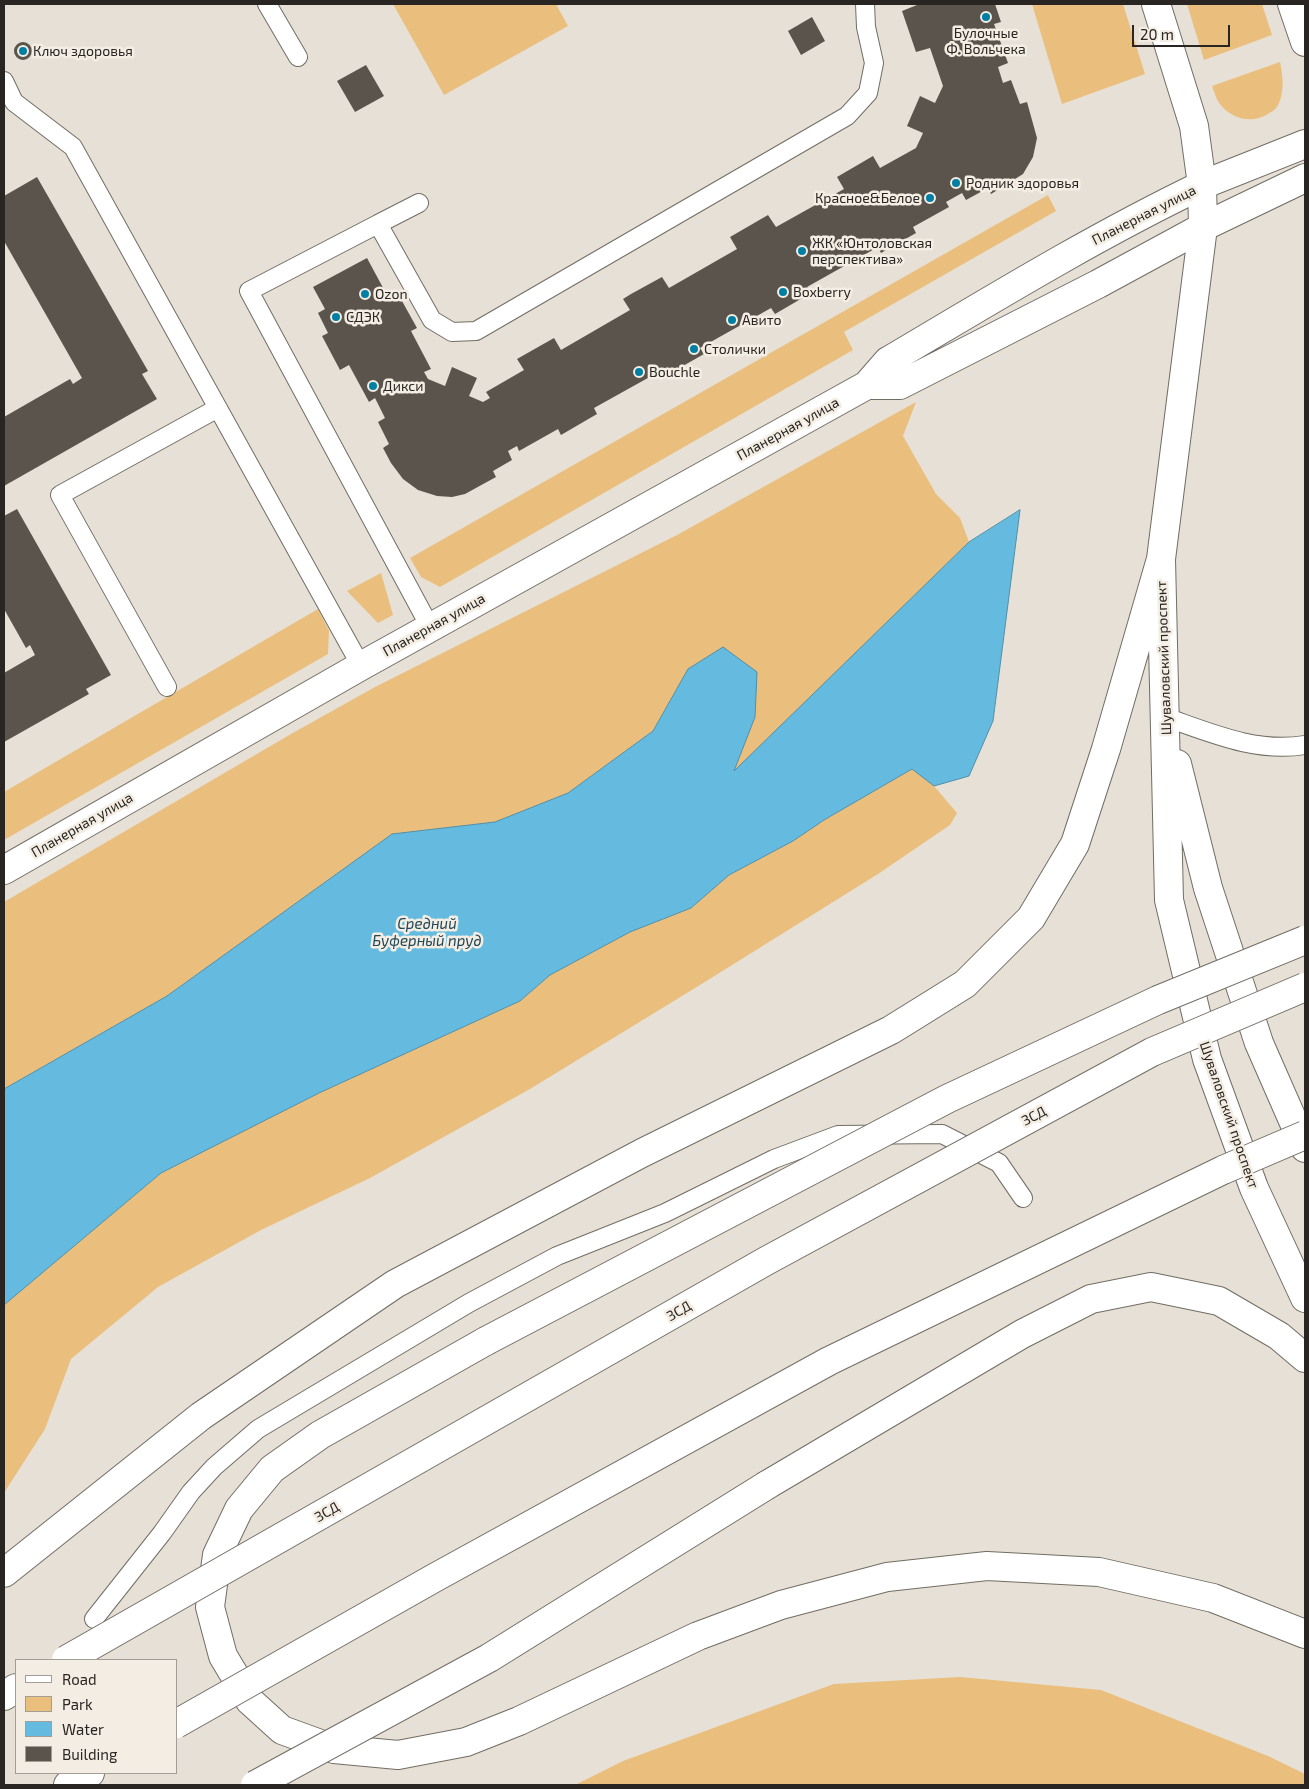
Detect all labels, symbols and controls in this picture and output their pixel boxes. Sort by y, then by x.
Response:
marker: Булочные Ф. Вольчека [980,11,992,23]
scale bar [1134,15,1232,47]
place label: Булочные Ф. Вольчека [946,25,1026,58]
text: 20 m [1140,25,1174,43]
place label: Ключ здоровья [33,43,133,59]
marker: Ключ здоровья [17,45,29,57]
place label: Родник здоровья [966,175,1079,191]
marker: Родник здоровья [950,177,962,189]
street label: Планерная улица [1089,182,1199,248]
place label: Красное&Белое [815,190,920,206]
marker: Красное&Белое [924,192,936,204]
place label: ЖК «Юнтоловская перспектива» [812,235,932,268]
marker: ЖК «Юнтоловская перспектива» [796,245,808,257]
place label: Boxberry [793,284,851,300]
place label: Ozon [375,286,408,302]
marker: Boxberry [777,286,789,298]
marker: Ozon [359,288,371,300]
place label: СДЭК [346,309,380,325]
marker: СДЭК [330,311,342,323]
place label: Авито [742,312,781,328]
marker: Авито [726,314,738,326]
place label: Столички [704,341,766,357]
marker: Столички [688,343,700,355]
place label: Bouchle [649,364,700,380]
marker: Bouchle [633,366,645,378]
place label: Дикси [383,378,423,394]
marker: Дикси [367,380,379,392]
street label: Планерная улица [734,394,842,464]
street label: Шуваловский проспект [1153,580,1175,736]
street label: Планерная улица [380,590,488,660]
street label: Планерная улица [28,789,136,861]
water label: Средний Буферный пруд [372,915,482,950]
street label: Шуваловский проспект [1196,1039,1262,1191]
street label: ЗСД [1019,1103,1049,1129]
street label: ЗСД [664,1297,694,1325]
street label: ЗСД [312,1498,342,1526]
legend [15,1659,178,1774]
text: Road [62,1670,97,1688]
text: Park [62,1695,93,1713]
text: Water [62,1720,104,1738]
text: Building [62,1745,117,1763]

